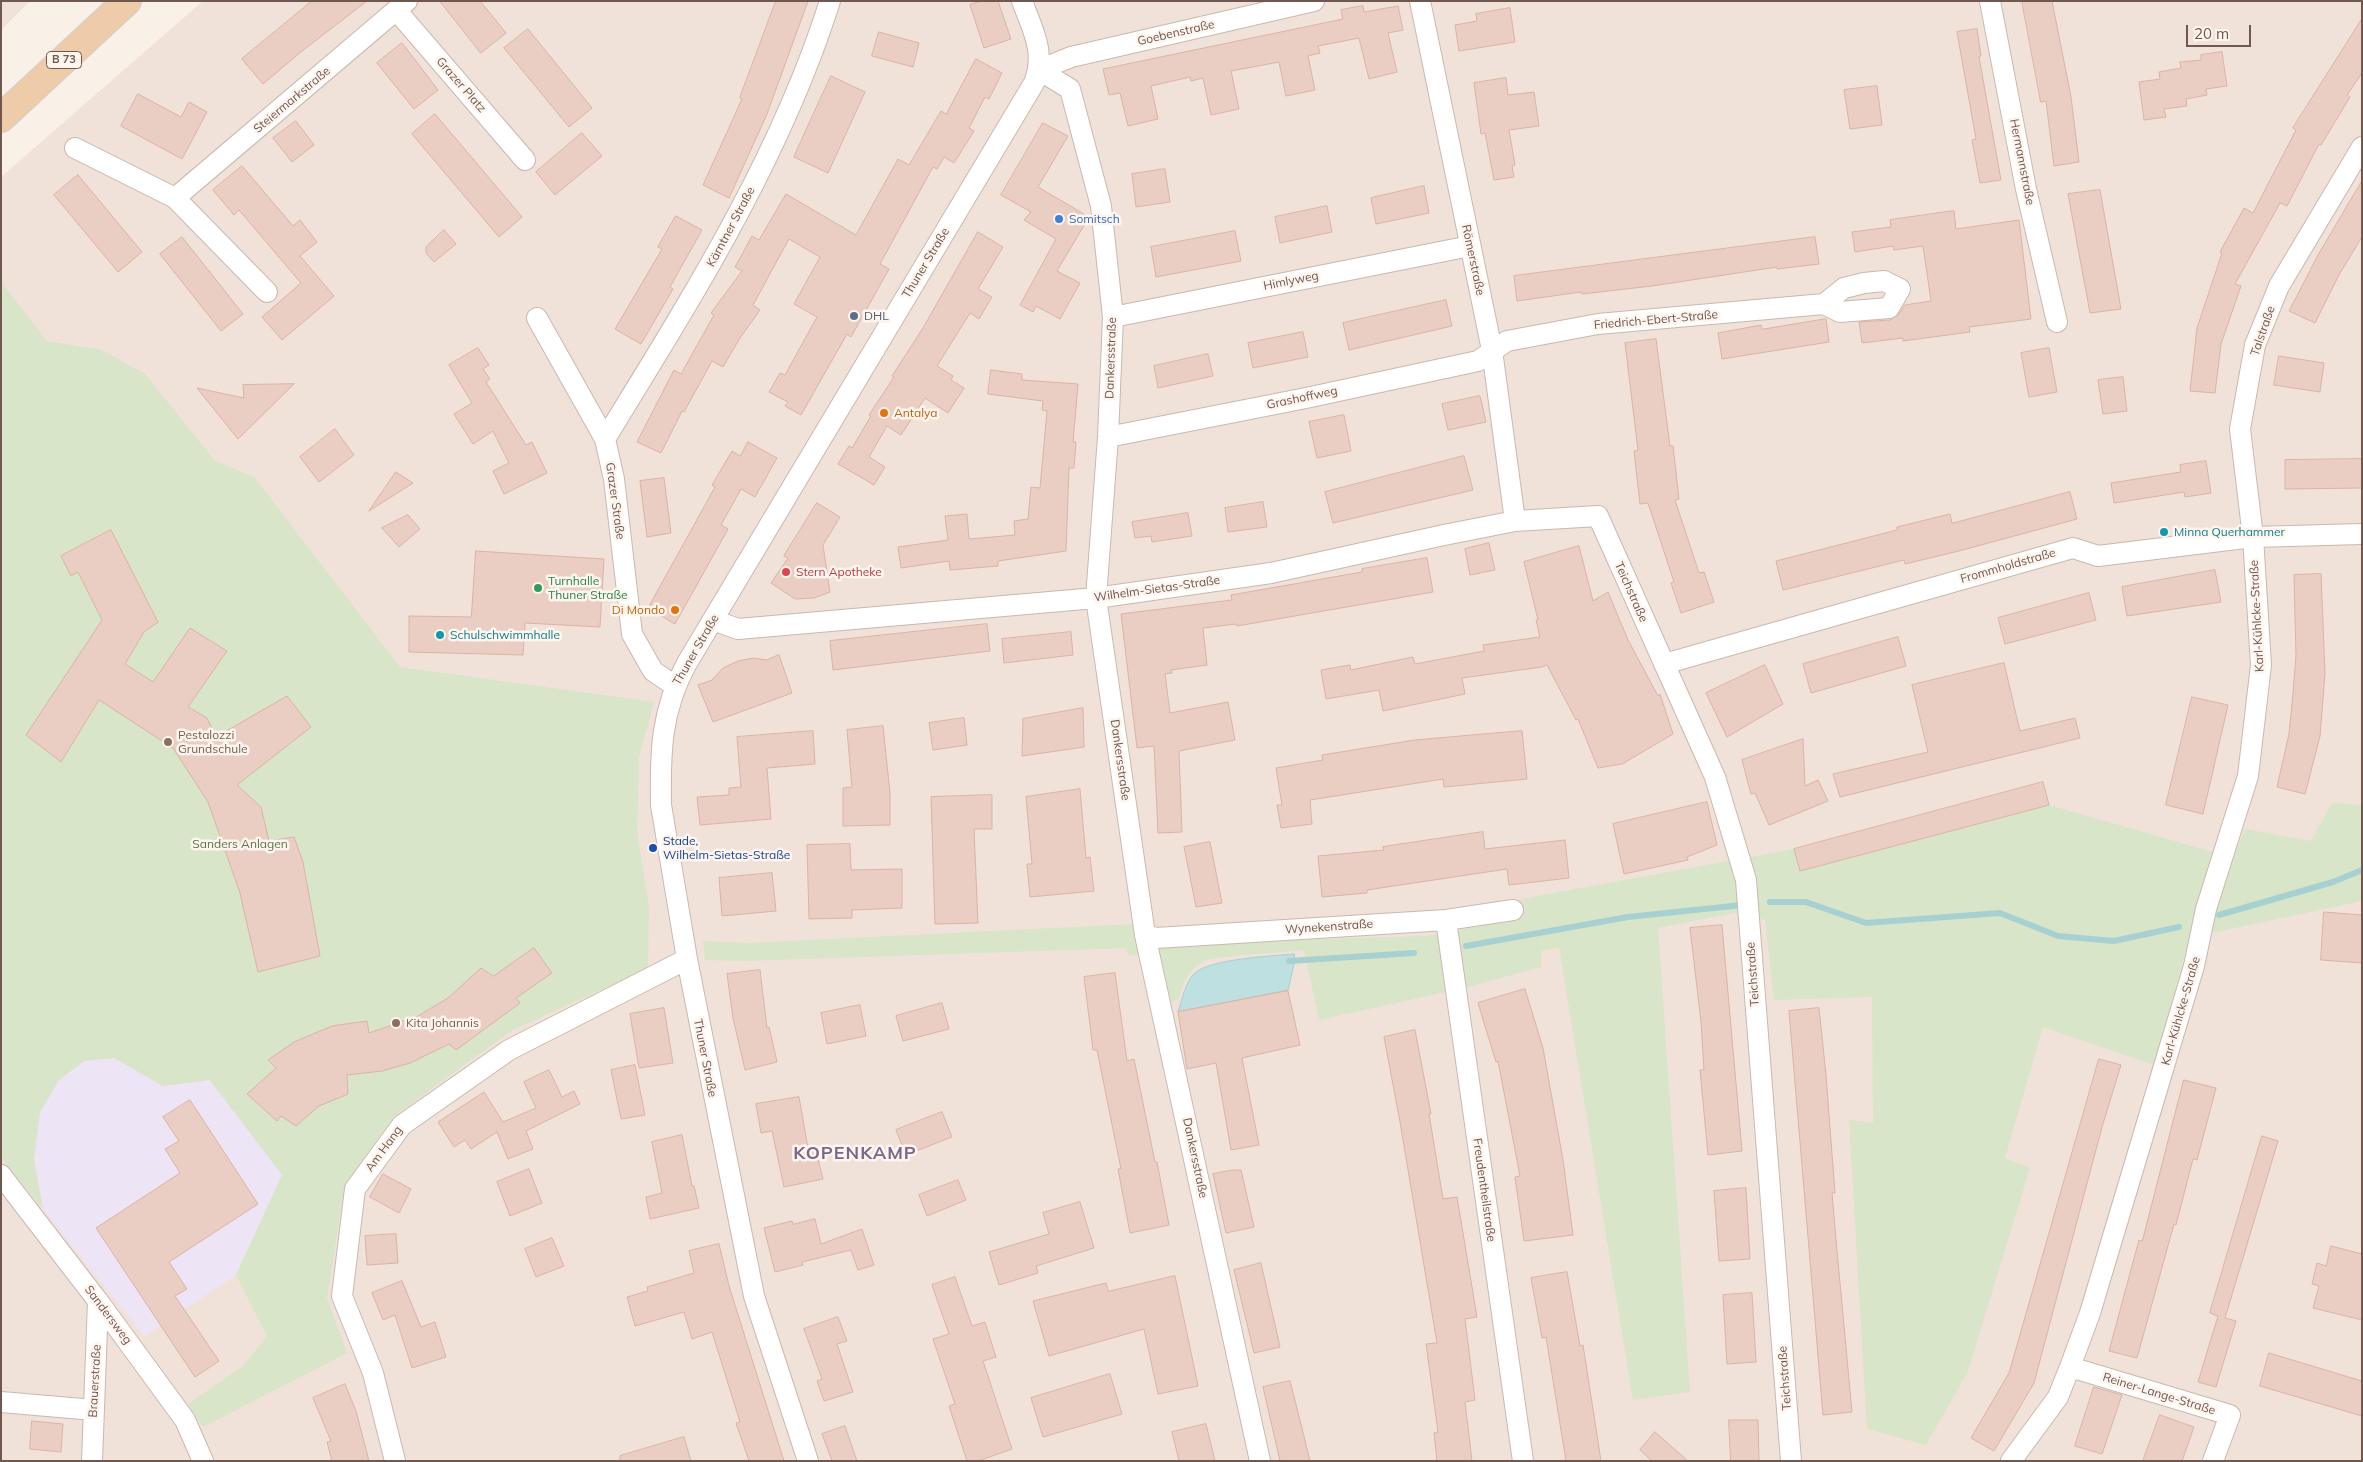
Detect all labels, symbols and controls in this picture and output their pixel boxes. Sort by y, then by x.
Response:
scale bar [2188,15,2253,47]
street label: Goebenstraße [1136,17,1216,49]
text: 20 m [2194,24,2229,43]
road number: B 73 [46,52,82,68]
street label: Grazer Platz [433,54,489,116]
street label: Steiermarkstraße [251,64,333,136]
street label: Hermannstraße [2007,118,2037,206]
street label: Kärntner Straße [704,184,758,270]
place label: Somitsch [1069,212,1120,226]
marker: Somitsch [1053,213,1065,225]
street label: Römerstraße [1458,223,1488,297]
street label: Thuner Straße [899,225,953,301]
street label: Himlyweg [1262,269,1320,293]
street label: Talstraße [2248,304,2278,358]
street label: Friedrich-Ebert-Straße [1593,307,1719,333]
place label: DHL [864,309,889,323]
marker: DHL [848,310,860,322]
street label: Dankersstraße [1102,317,1120,399]
street label: Grashoffweg [1265,383,1339,413]
place label: Antalya [894,406,938,420]
marker: Antalya [878,407,890,419]
street label: Grazer Straße [602,462,628,540]
place label: Minna Querhammer [2174,525,2285,539]
marker: Minna Querhammer [2158,526,2170,538]
street label: Frommholdstraße [1959,546,2057,586]
street label: Teichstraße [1611,560,1651,624]
street label: Karl-Kühlcke-Straße [2247,560,2267,672]
place label: Stern Apotheke [796,565,882,579]
marker: Stern Apotheke [780,566,792,578]
street label: Wilhelm-Sietas-Straße [1093,573,1221,605]
place label: Turnhalle Thuner Straße [548,574,628,602]
marker: Turnhalle Thuner Straße [532,582,544,594]
place label: Di Mondo [612,603,665,617]
marker: Di Mondo [669,604,681,616]
street label: Thuner Straße [670,612,722,688]
place label: Schulschwimmhalle [450,628,560,642]
marker: Schulschwimmhalle [434,629,446,641]
street label: Dankersstraße [1107,719,1133,801]
place label: Pestalozzi Grundschule [178,728,248,756]
marker: Pestalozzi Grundschule [162,736,174,748]
place label: Stade, Wilhelm-Sietas-Straße [663,834,790,862]
park label: Sanders Anlagen [192,837,288,851]
marker: Stade, Wilhelm-Sietas-Straße [647,842,659,854]
street label: Wynekenstraße [1284,917,1374,937]
street label: Teichstraße [1744,941,1762,1007]
street label: Karl-Kühlcke-Straße [2159,955,2203,1067]
place label: Kita Johannis [406,1016,479,1030]
marker: Kita Johannis [390,1017,402,1029]
street label: Thuner Straße [690,1018,720,1098]
street label: Dankersstraße [1179,1117,1211,1199]
street label: Am Hang [363,1123,405,1175]
street label: Freudentheilstraße [1470,1137,1498,1243]
district label: KOPENKAMP [792,1143,918,1165]
street label: Sandersweg [81,1283,135,1347]
street label: Brauerstraße [86,1344,104,1418]
street label: Teichstraße [1776,1345,1794,1411]
street label: Reiner-Lange-Straße [2101,1370,2217,1418]

